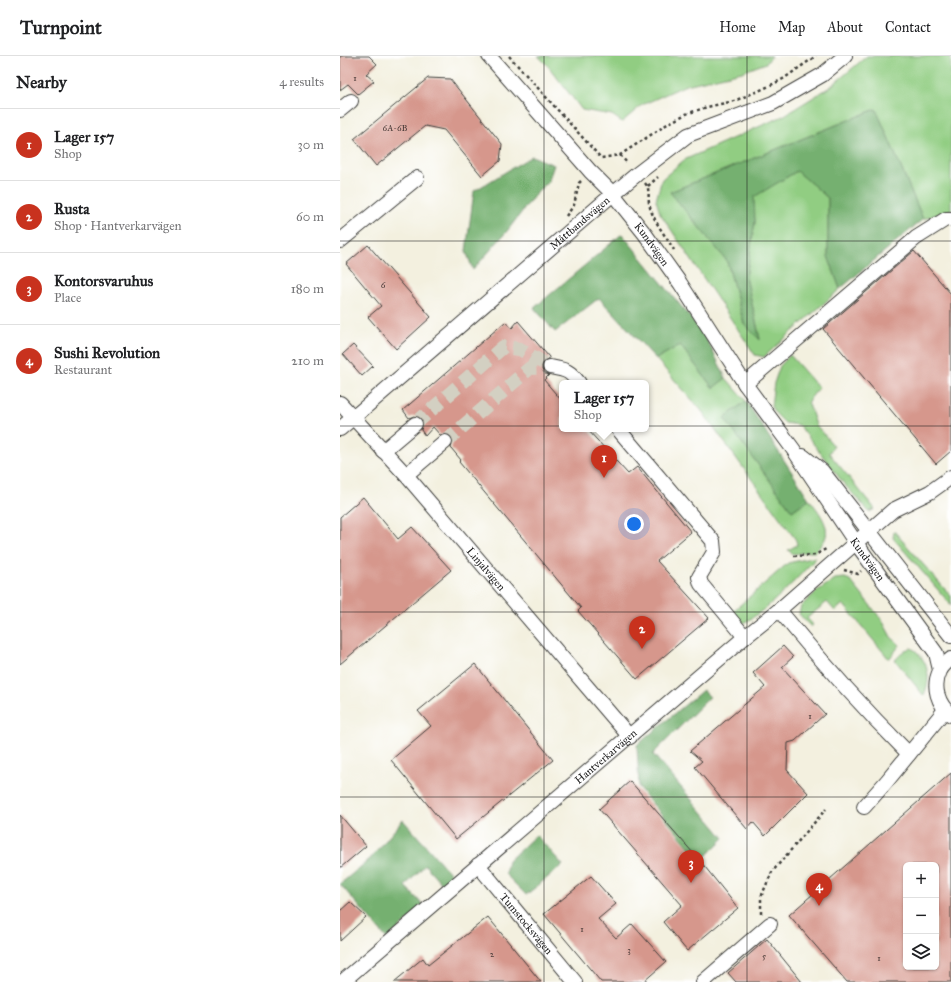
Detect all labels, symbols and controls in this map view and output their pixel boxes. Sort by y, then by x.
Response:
text: Turnpoint [20,16,102,39]
text: Home [719,19,756,36]
text: Map [778,19,805,36]
text: About [827,19,863,36]
text: Contact [885,19,931,36]
text: Nearby [16,72,67,93]
house number: 1 [353,72,357,83]
text: 4 results [279,74,324,90]
house number: 6A-6B [383,122,408,133]
text: Lager 157 [54,128,114,146]
text: 1 [26,137,32,153]
text: 30 m [298,137,324,153]
text: Shop [54,146,82,162]
street label: Måttbandsvägen [547,194,612,253]
text: Rusta [54,200,90,218]
text: 2 [26,209,32,225]
text: 60 m [296,209,324,225]
text: Shop · Hantverkarvägen [54,218,182,234]
street label: Kundvägen [631,220,672,269]
text: Kontorsvaruhus [54,272,153,290]
house number: 6 [381,279,386,290]
text: 3 [26,281,32,297]
text: 180 m [291,281,324,297]
text: Place [54,290,81,306]
text: Sushi Revolution [54,344,160,362]
text: 4 [25,353,33,369]
text: 210 m [291,353,324,369]
text: Restaurant [54,362,112,378]
popup [559,380,649,432]
text: Lager 157 [574,389,634,407]
text: Shop [574,407,602,423]
pin: 1 [591,445,617,478]
your location [624,514,644,534]
street label: Kundvägen [847,535,887,584]
street label: Linjalvägen [464,545,508,593]
pin: 2 [629,616,655,649]
house number: 1 [808,710,812,721]
street label: Hantverkarvägen [572,727,640,787]
pin: 3 [678,850,704,883]
map controls [903,862,939,970]
button: + [903,862,939,898]
pin: 4 [806,873,832,906]
street label: Tumstocksvägen [497,891,555,957]
button: − [903,898,939,934]
house number: 1 [580,923,584,934]
button: layers [903,934,939,970]
house number: 3 [627,944,631,955]
house number: 2 [490,948,495,959]
house number: 5 [762,950,767,961]
house number: 1 [877,952,881,963]

